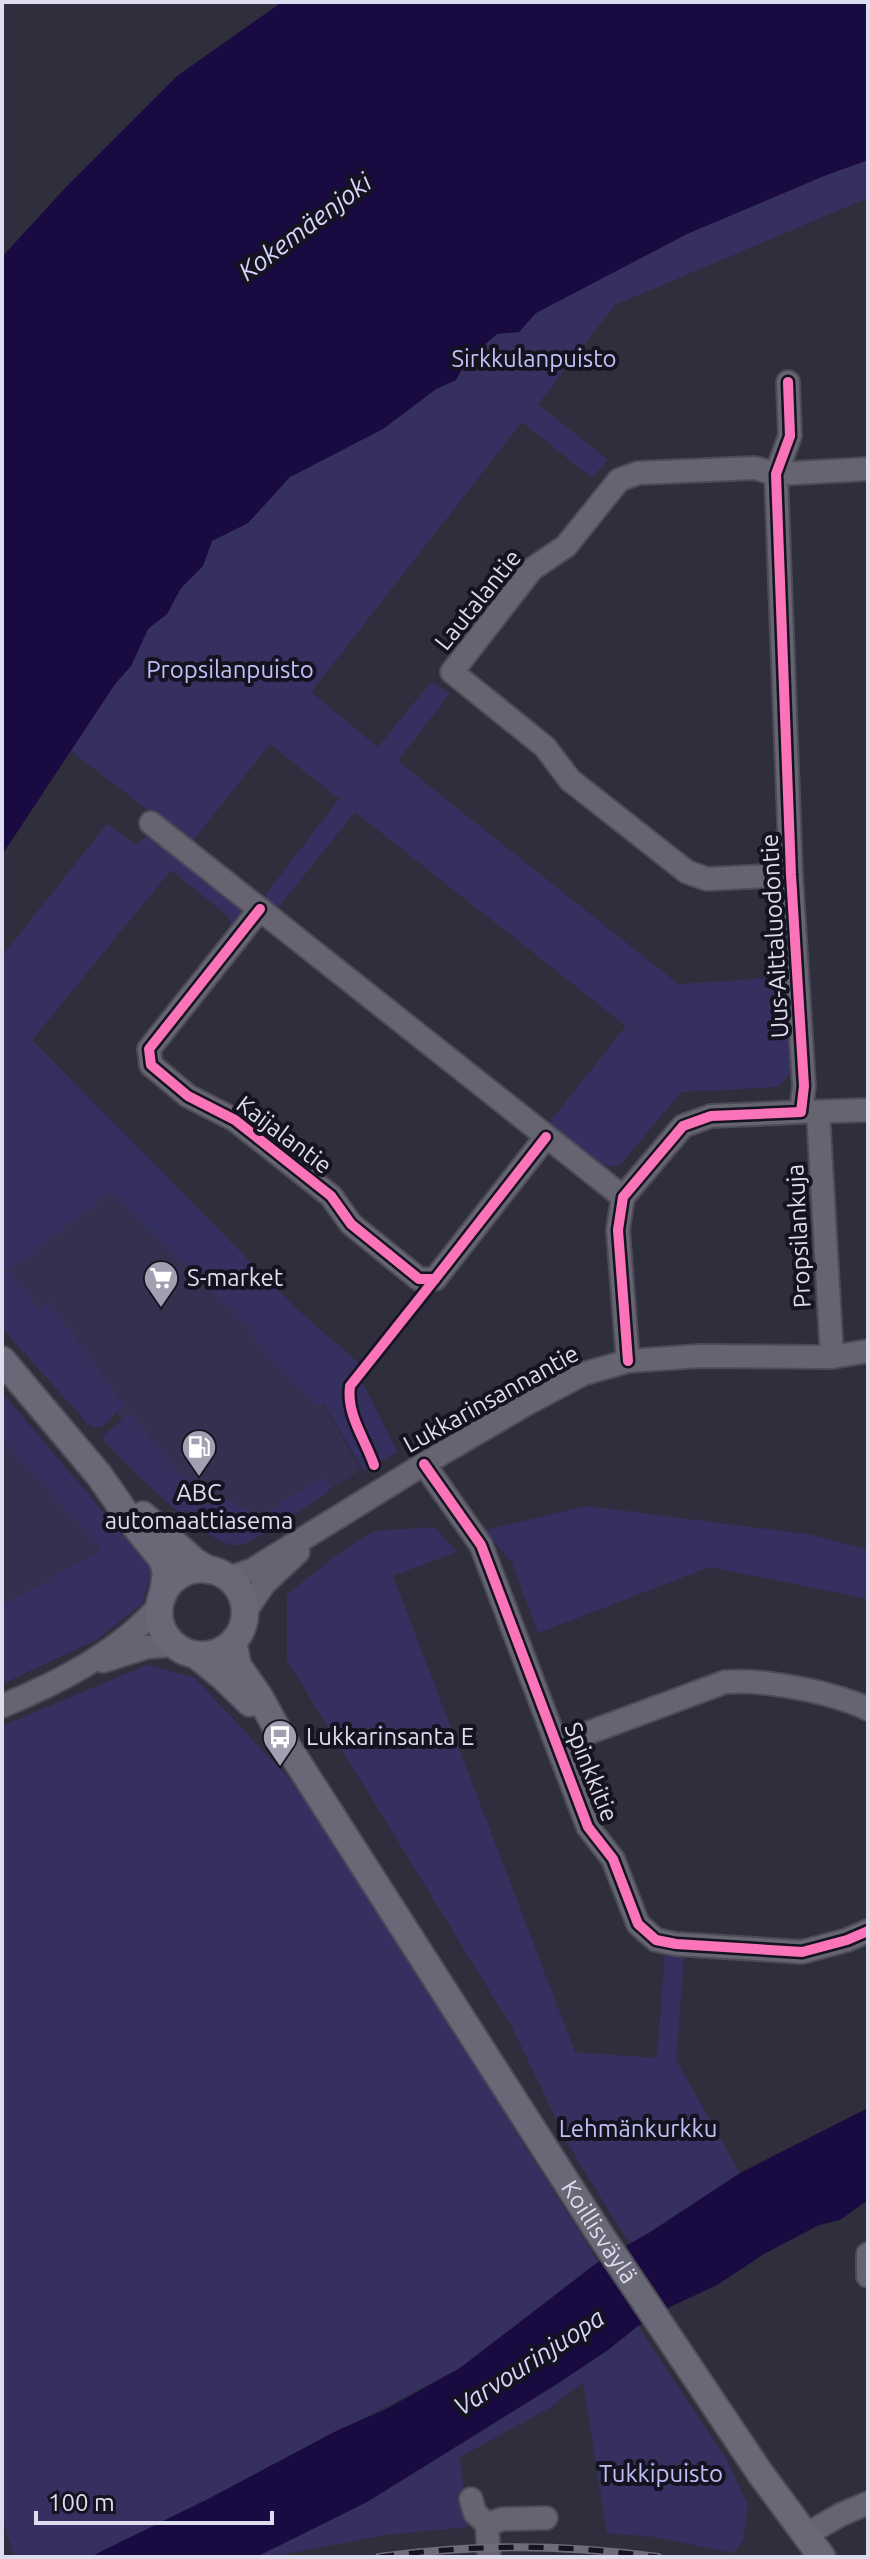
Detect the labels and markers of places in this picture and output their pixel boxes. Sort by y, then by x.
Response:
supermarket icon: S-market [142,1259,180,1309]
place label: S-market [187,1264,284,1291]
fuel station icon: ABC automaattiasema [180,1428,218,1478]
place label: ABC automaattiasema [105,1479,293,1534]
bus stop icon: Lukkarinsanta E [261,1718,299,1768]
place label: Lukkarinsanta E [306,1723,474,1750]

